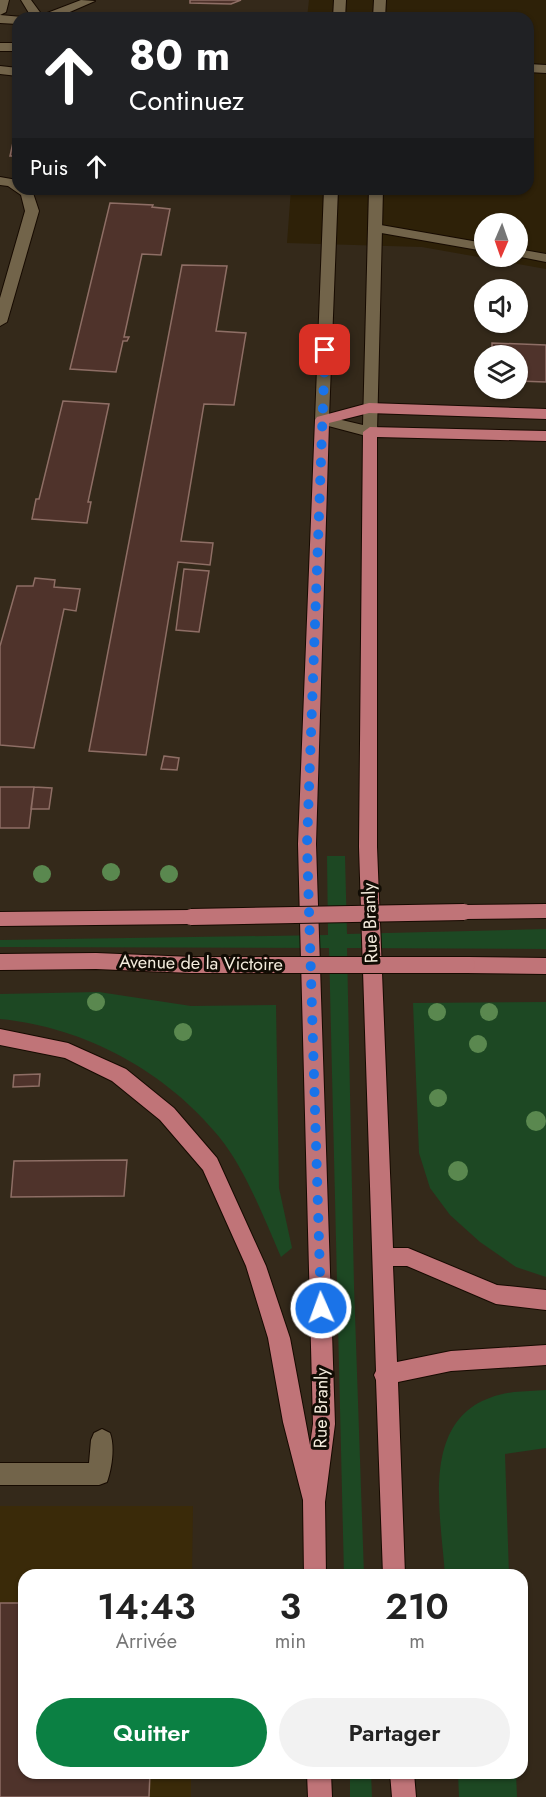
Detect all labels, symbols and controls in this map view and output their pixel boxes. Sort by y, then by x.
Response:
text: 80 m [129,25,230,86]
icon: ahead [30,36,108,114]
text: Continuez [129,81,244,120]
icon: ahead [80,150,113,183]
text: Puis [30,151,68,183]
north arrow [474,213,528,267]
map controls [474,213,528,399]
button: sound [474,279,528,333]
pin [299,324,350,375]
icon: arrive [308,333,341,366]
button: layers [474,345,528,399]
street label: Rue Branly [356,882,384,964]
street label: Avenue de la Victoire [119,949,283,977]
position arrow [289,1276,353,1340]
street label: Rue Branly [307,1367,335,1449]
text: 14:43 [97,1580,195,1632]
text: 3 [280,1580,301,1632]
text: 210 [385,1580,449,1632]
text: Arrivée [116,1627,177,1656]
text: min [275,1627,306,1656]
text: m [409,1627,425,1656]
button: Quitter [36,1698,267,1767]
button: Partager [279,1698,510,1767]

